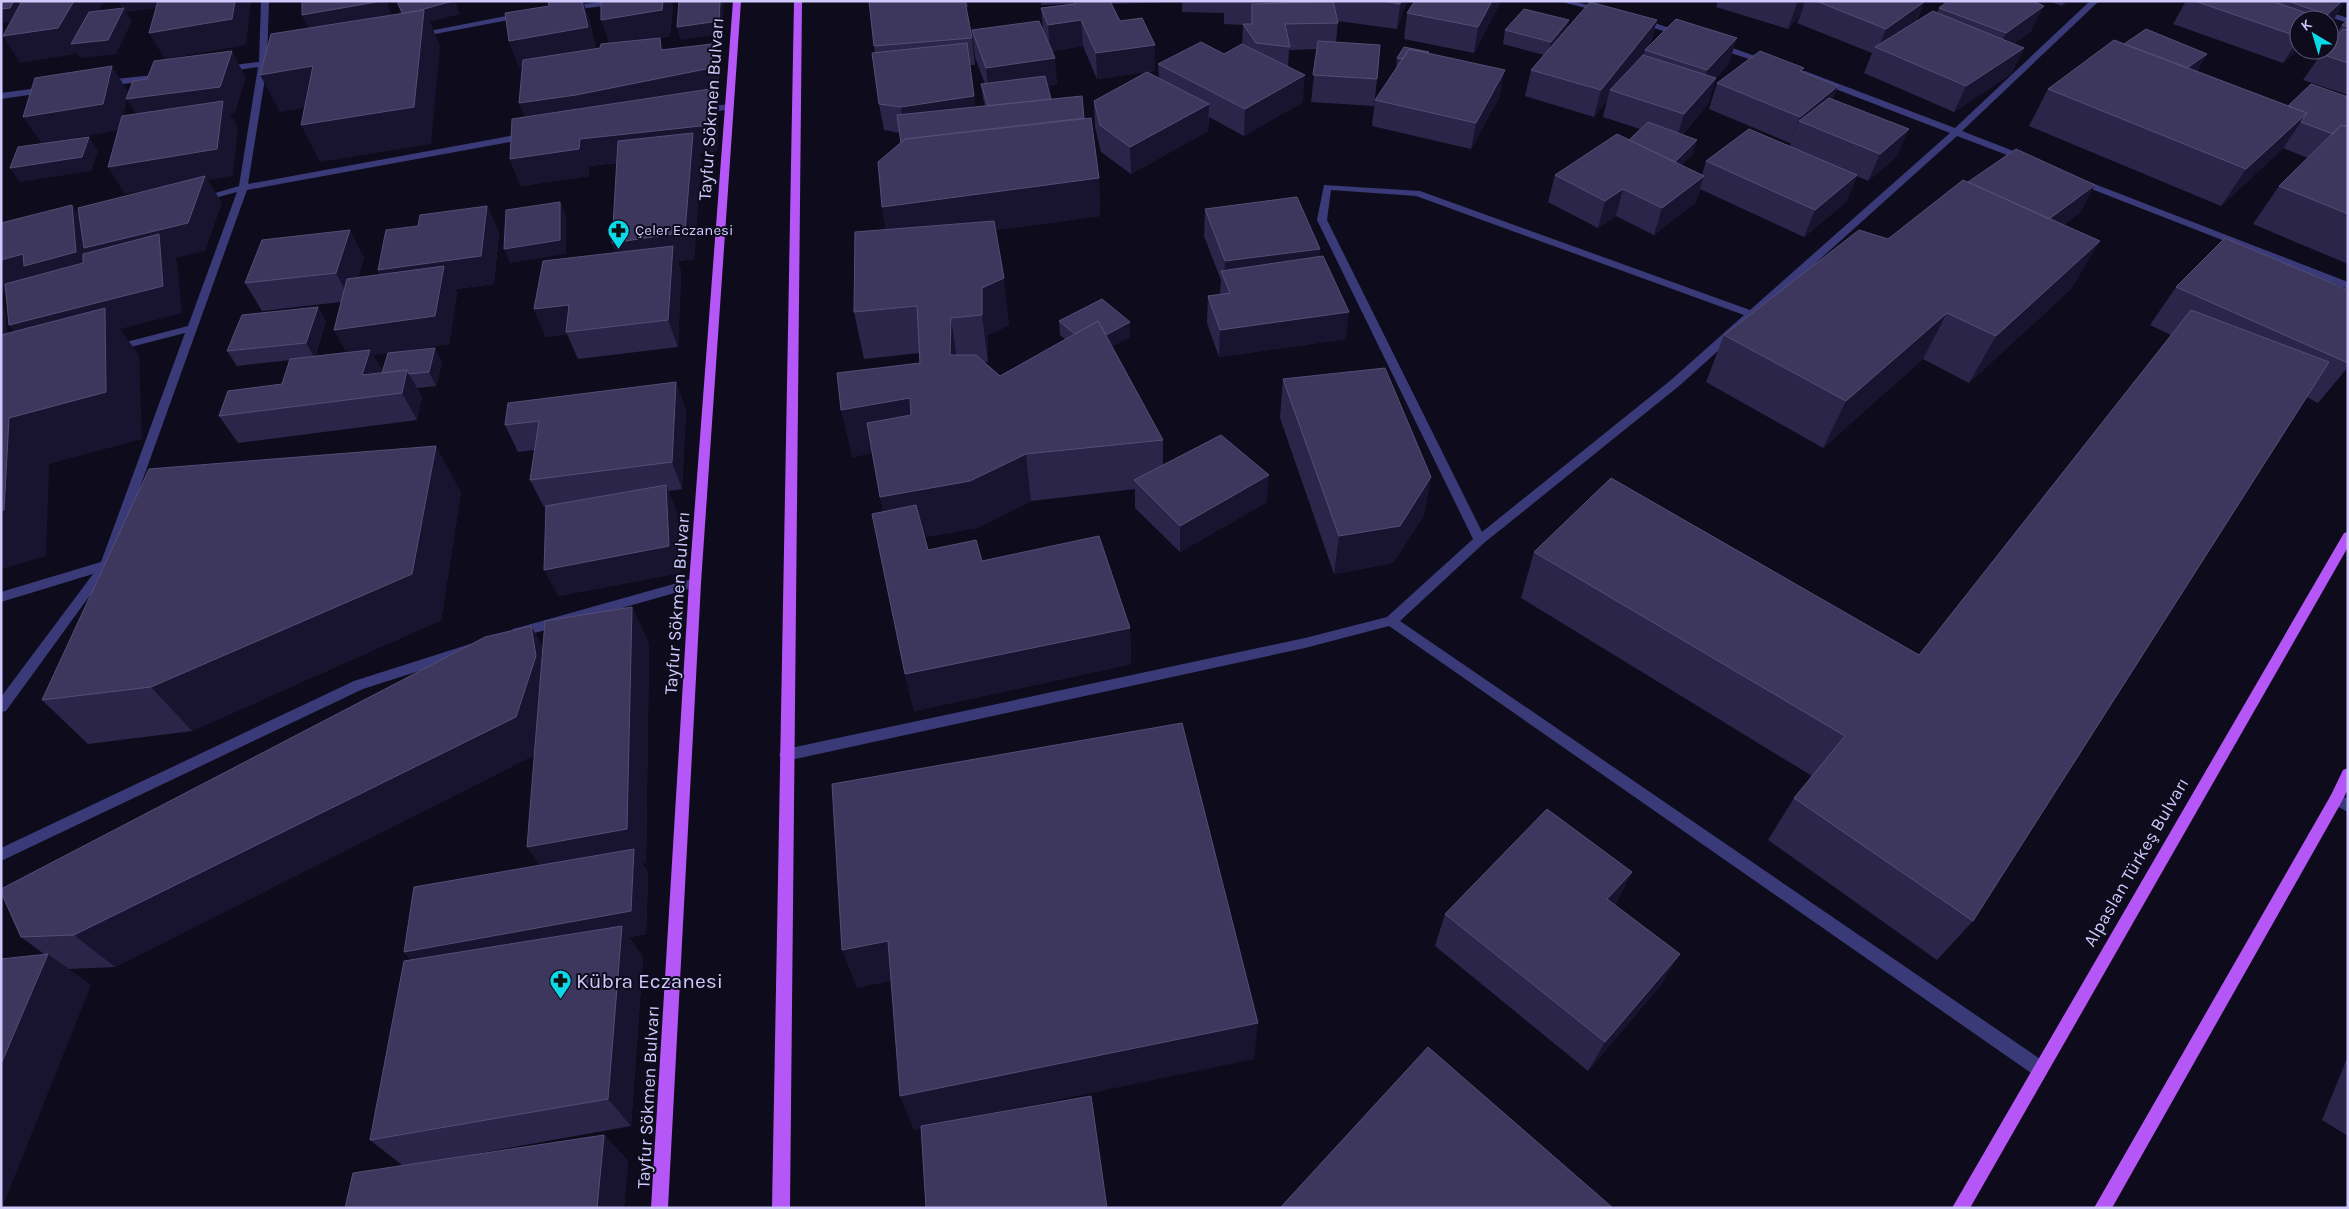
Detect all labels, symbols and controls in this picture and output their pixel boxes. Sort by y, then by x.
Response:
north arrow [2289,10,2339,60]
text: K [2297,15,2316,35]
street label: Tayfur Sökmen Bulvarı [694,17,728,201]
pharmacy icon: Çeler Eczanesi [607,218,631,249]
place label: Çeler Eczanesi [635,221,733,239]
street label: Tayfur Sökmen Bulvarı [660,511,694,695]
street label: Alpaslan Türkeş Bulvarı [2079,774,2193,950]
pharmacy icon: Kübra Eczanesi [548,969,572,1000]
place label: Kübra Eczanesi [576,969,723,993]
street label: Tayfur Sökmen Bulvarı [632,1005,664,1189]

